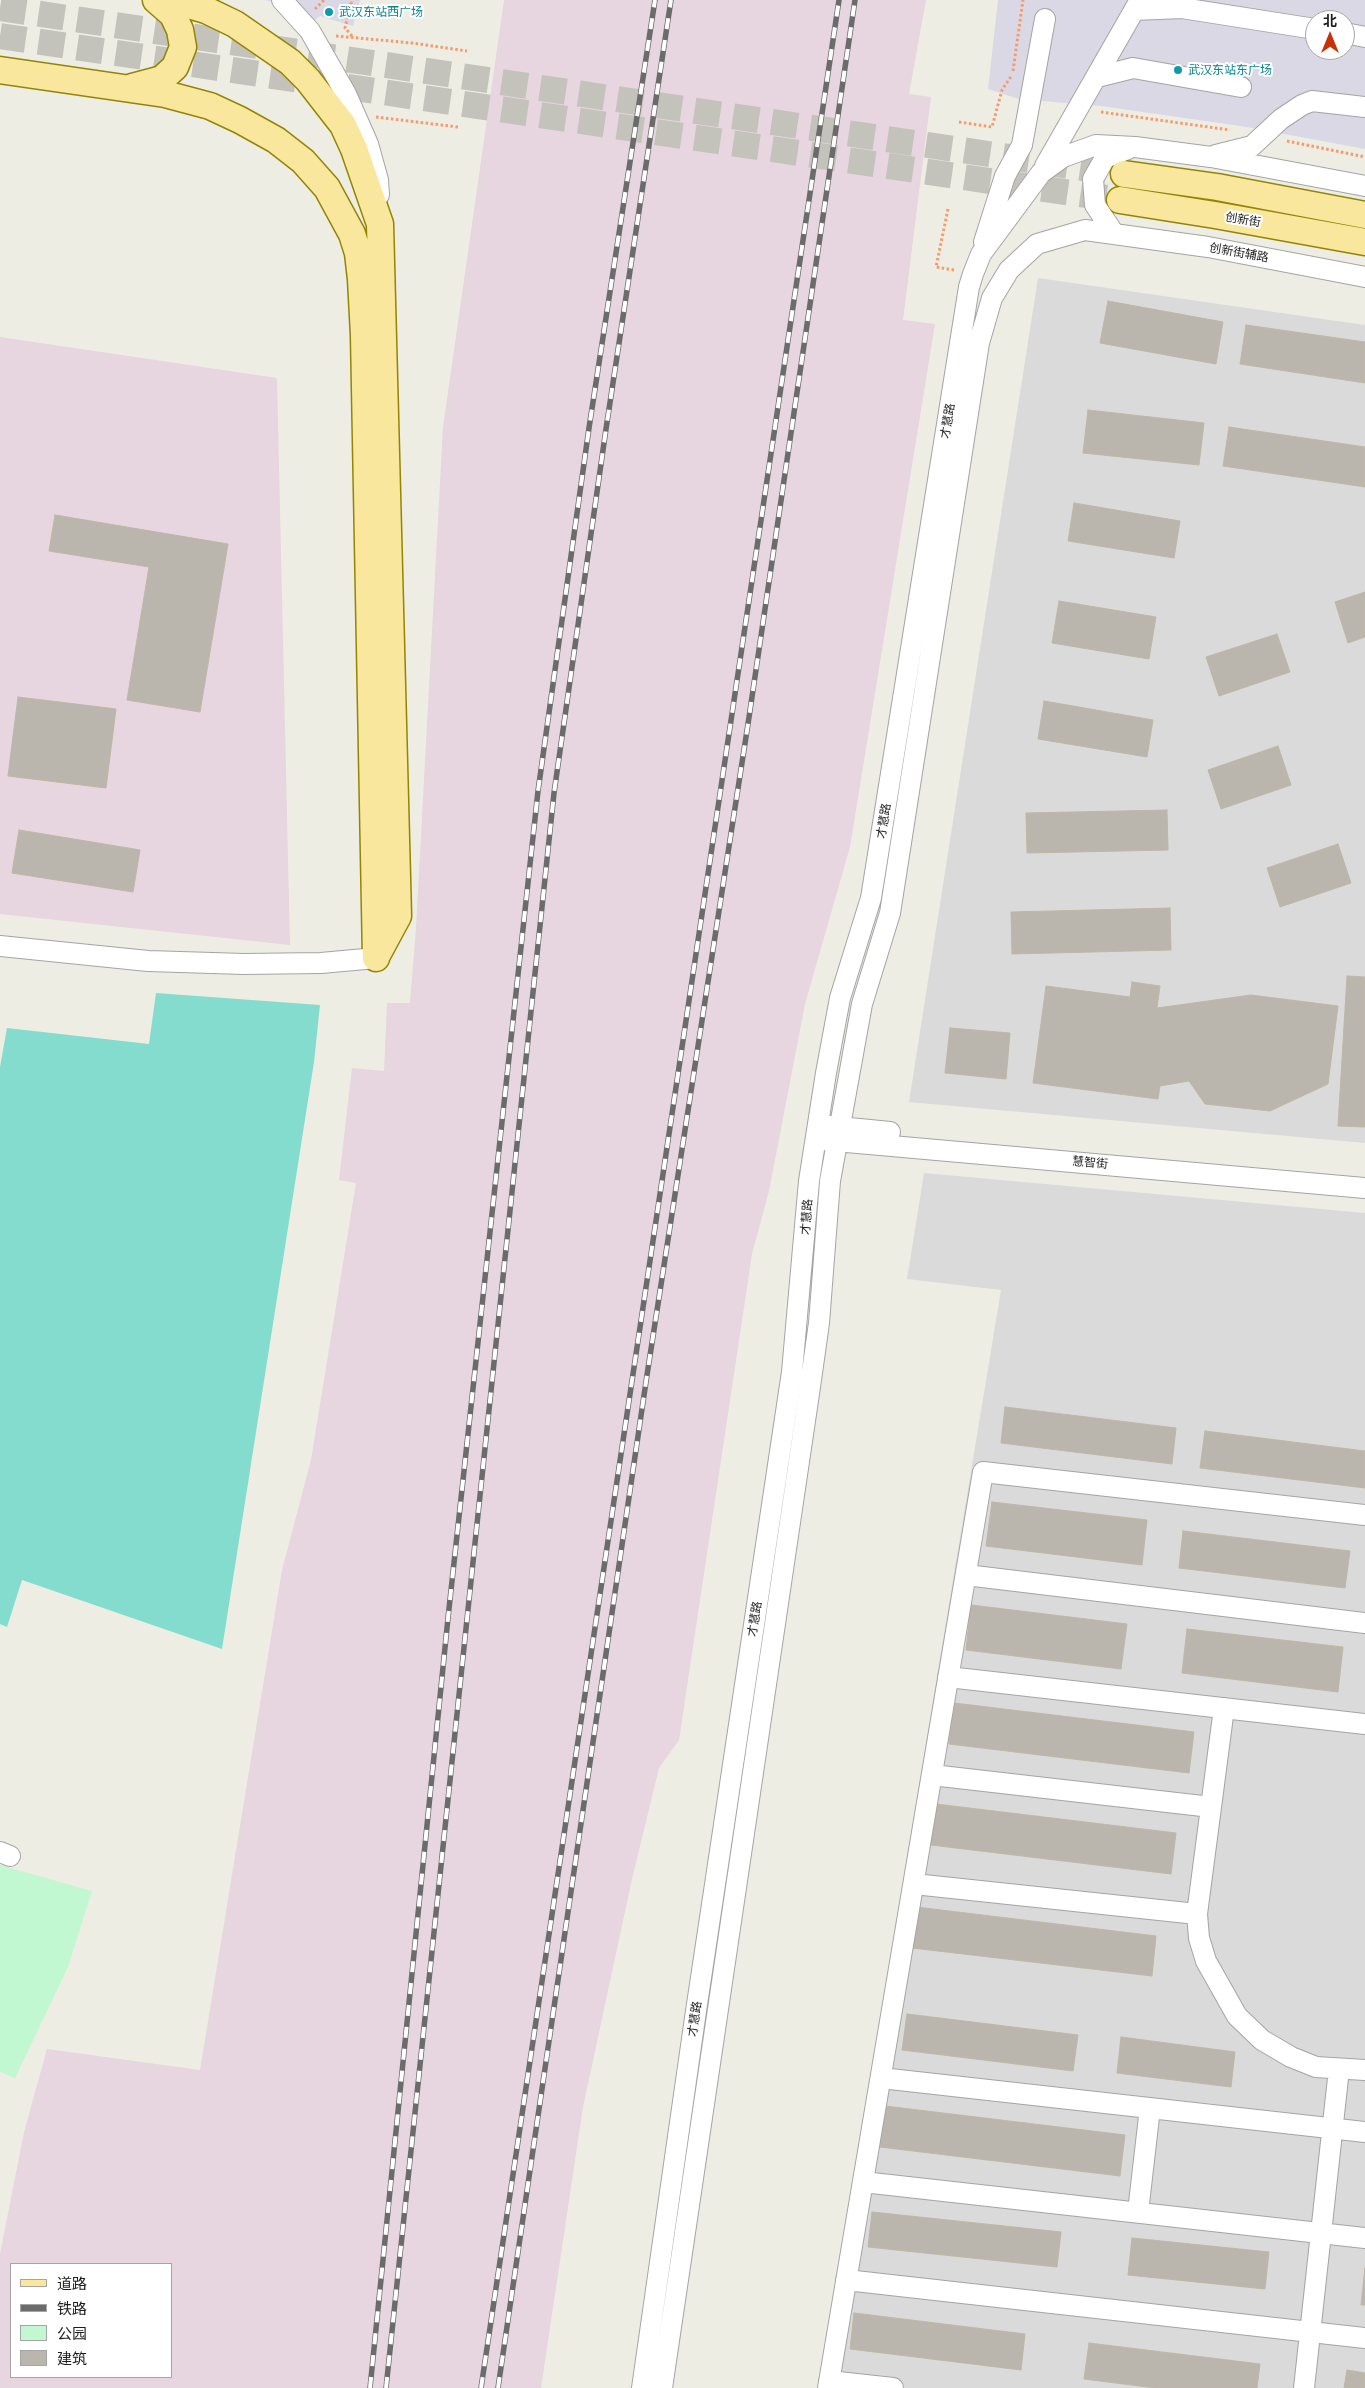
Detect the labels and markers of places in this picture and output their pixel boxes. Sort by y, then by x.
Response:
place label: 武汉东站西广场 [339,5,423,19]
marker: 武汉东站西广场 [323,6,335,18]
place label: 武汉东站东广场 [1188,63,1272,77]
marker: 武汉东站东广场 [1172,64,1184,76]

